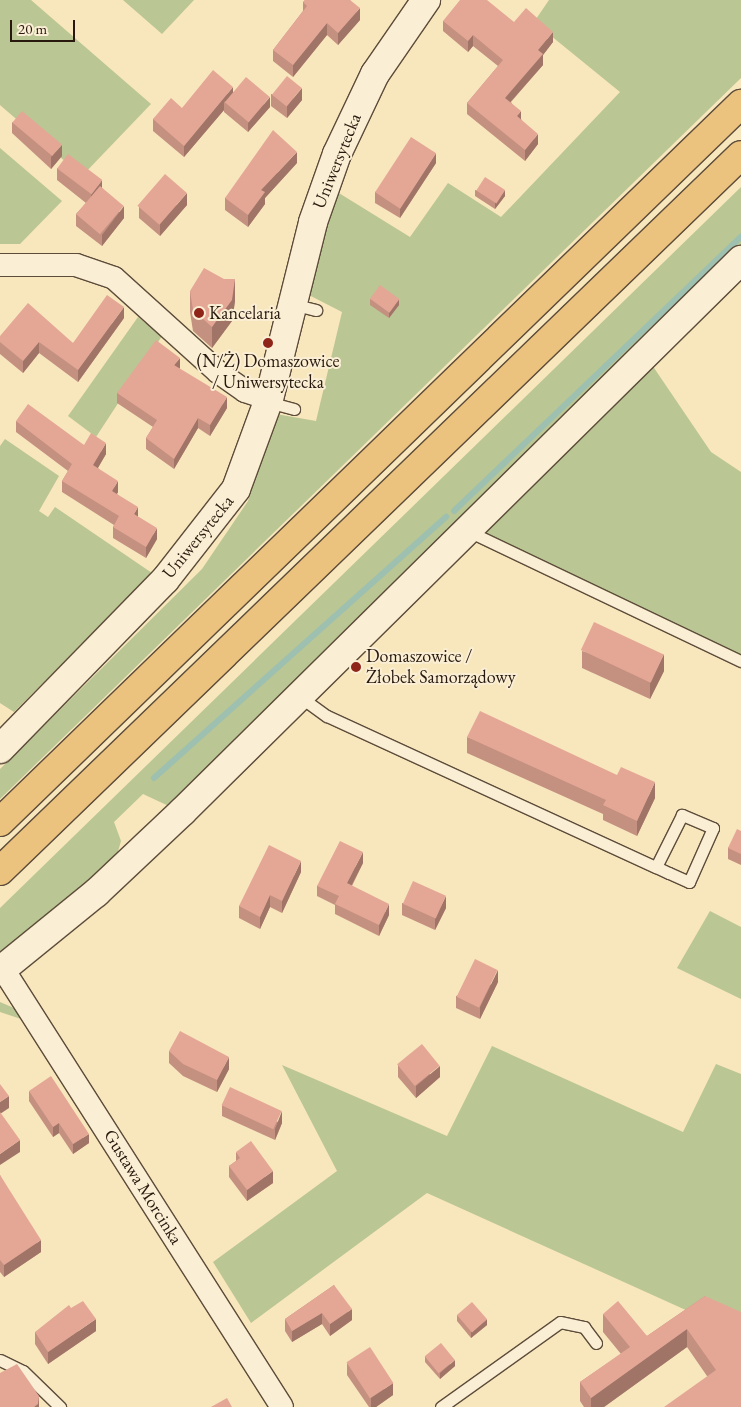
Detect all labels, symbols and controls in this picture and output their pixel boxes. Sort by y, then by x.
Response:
scale bar [12,10,78,42]
text: 20 m [18,19,47,38]
street label: Uniwersytecka [308,110,366,212]
place label: Kancelaria [209,302,281,324]
marker: Kancelaria [193,307,205,319]
marker: (N/Ż) Domaszowice / Uniwersytecka [262,337,274,349]
place label: (N/Ż) Domaszowice / Uniwersytecka [197,351,339,394]
street label: Uniwersytecka [158,491,238,583]
place label: Domaszowice / Żłobek Samorządowy [366,646,516,689]
marker: Domaszowice / Żłobek Samorządowy [350,661,362,673]
street label: Gustawa Morcinka [99,1126,187,1248]

